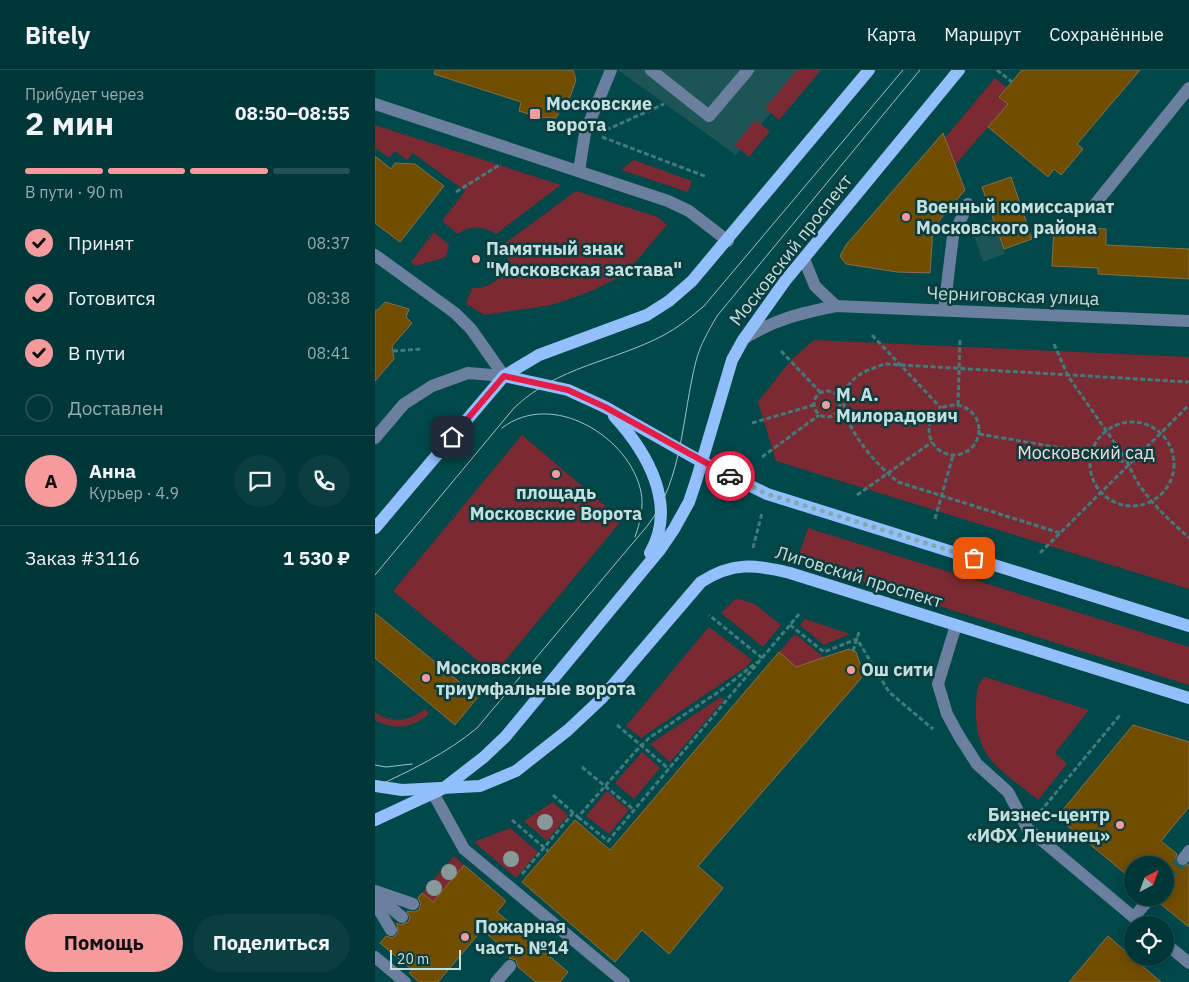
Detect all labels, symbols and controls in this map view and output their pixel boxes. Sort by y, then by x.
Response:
text: Bitely [25,19,90,51]
text: Карта [867,23,916,46]
text: Маршрут [944,23,1021,46]
text: Сохранённые [1049,23,1164,46]
text: Прибудет через [25,84,144,104]
place label: Московские ворота [546,92,652,136]
text: 08:50–08:55 [235,101,350,125]
text: 2 мин [25,102,114,144]
marker: Московские ворота [528,107,542,121]
street label: Московский проспект [724,169,857,330]
text: В пути · 90 m [25,182,123,202]
place label: Военный комиссариат Московского района [916,195,1114,239]
marker: Военный комиссариат Московского района [900,211,912,223]
icon: check [25,229,53,257]
text: Принят [68,231,134,255]
text: 08:37 [307,233,350,253]
place label: Памятный знак "Московская застава" [486,237,682,281]
marker: Памятный знак "Московская застава" [470,253,482,265]
street label: Черниговская улица [926,281,1100,310]
icon: check [25,284,53,312]
text: Готовится [68,286,156,310]
text: 08:38 [307,288,350,308]
icon: check [25,339,53,367]
text: В пути [68,341,126,365]
text: 08:41 [307,343,350,363]
place label: М. А. Милорадович [836,383,958,427]
text: Доставлен [68,396,164,420]
marker: М. А. Милорадович [820,399,832,411]
pin [431,416,473,458]
icon: home [438,423,466,451]
park label: Московский сад [1017,441,1155,464]
courier [705,451,755,501]
button: chat [234,455,286,507]
button: phone [298,455,350,507]
text: Анна [89,459,136,483]
icon: car [716,462,744,490]
marker: площадь Московские Ворота [550,468,562,480]
text: А [44,469,58,493]
place label: площадь Московские Ворота [470,481,642,525]
text: Курьер · 4.9 [89,483,179,503]
pin [953,537,995,579]
street label: Лиговский проспект [773,540,946,613]
icon: bag [960,544,988,572]
text: Заказ #3116 [25,546,140,570]
text: 1 530 ₽ [283,546,350,570]
place label: Московские триумфальные ворота [436,656,636,700]
place label: Ош сити [861,658,934,681]
marker: Ош сити [845,664,857,676]
marker: Московские триумфальные ворота [420,672,432,684]
place label: Бизнес-центр «ИФХ Ленинец» [967,803,1110,847]
marker: Бизнес-центр «ИФХ Ленинец» [1114,819,1126,831]
north arrow [1124,856,1174,906]
map controls [1124,856,1174,966]
button: Помощь [25,914,183,972]
button: Поделиться [193,914,350,972]
place label: Пожарная часть №14 [475,915,569,959]
button: locate [1124,916,1174,966]
marker: Пожарная часть №14 [459,931,471,943]
scale bar [390,947,461,970]
text: 20 m [397,950,429,968]

